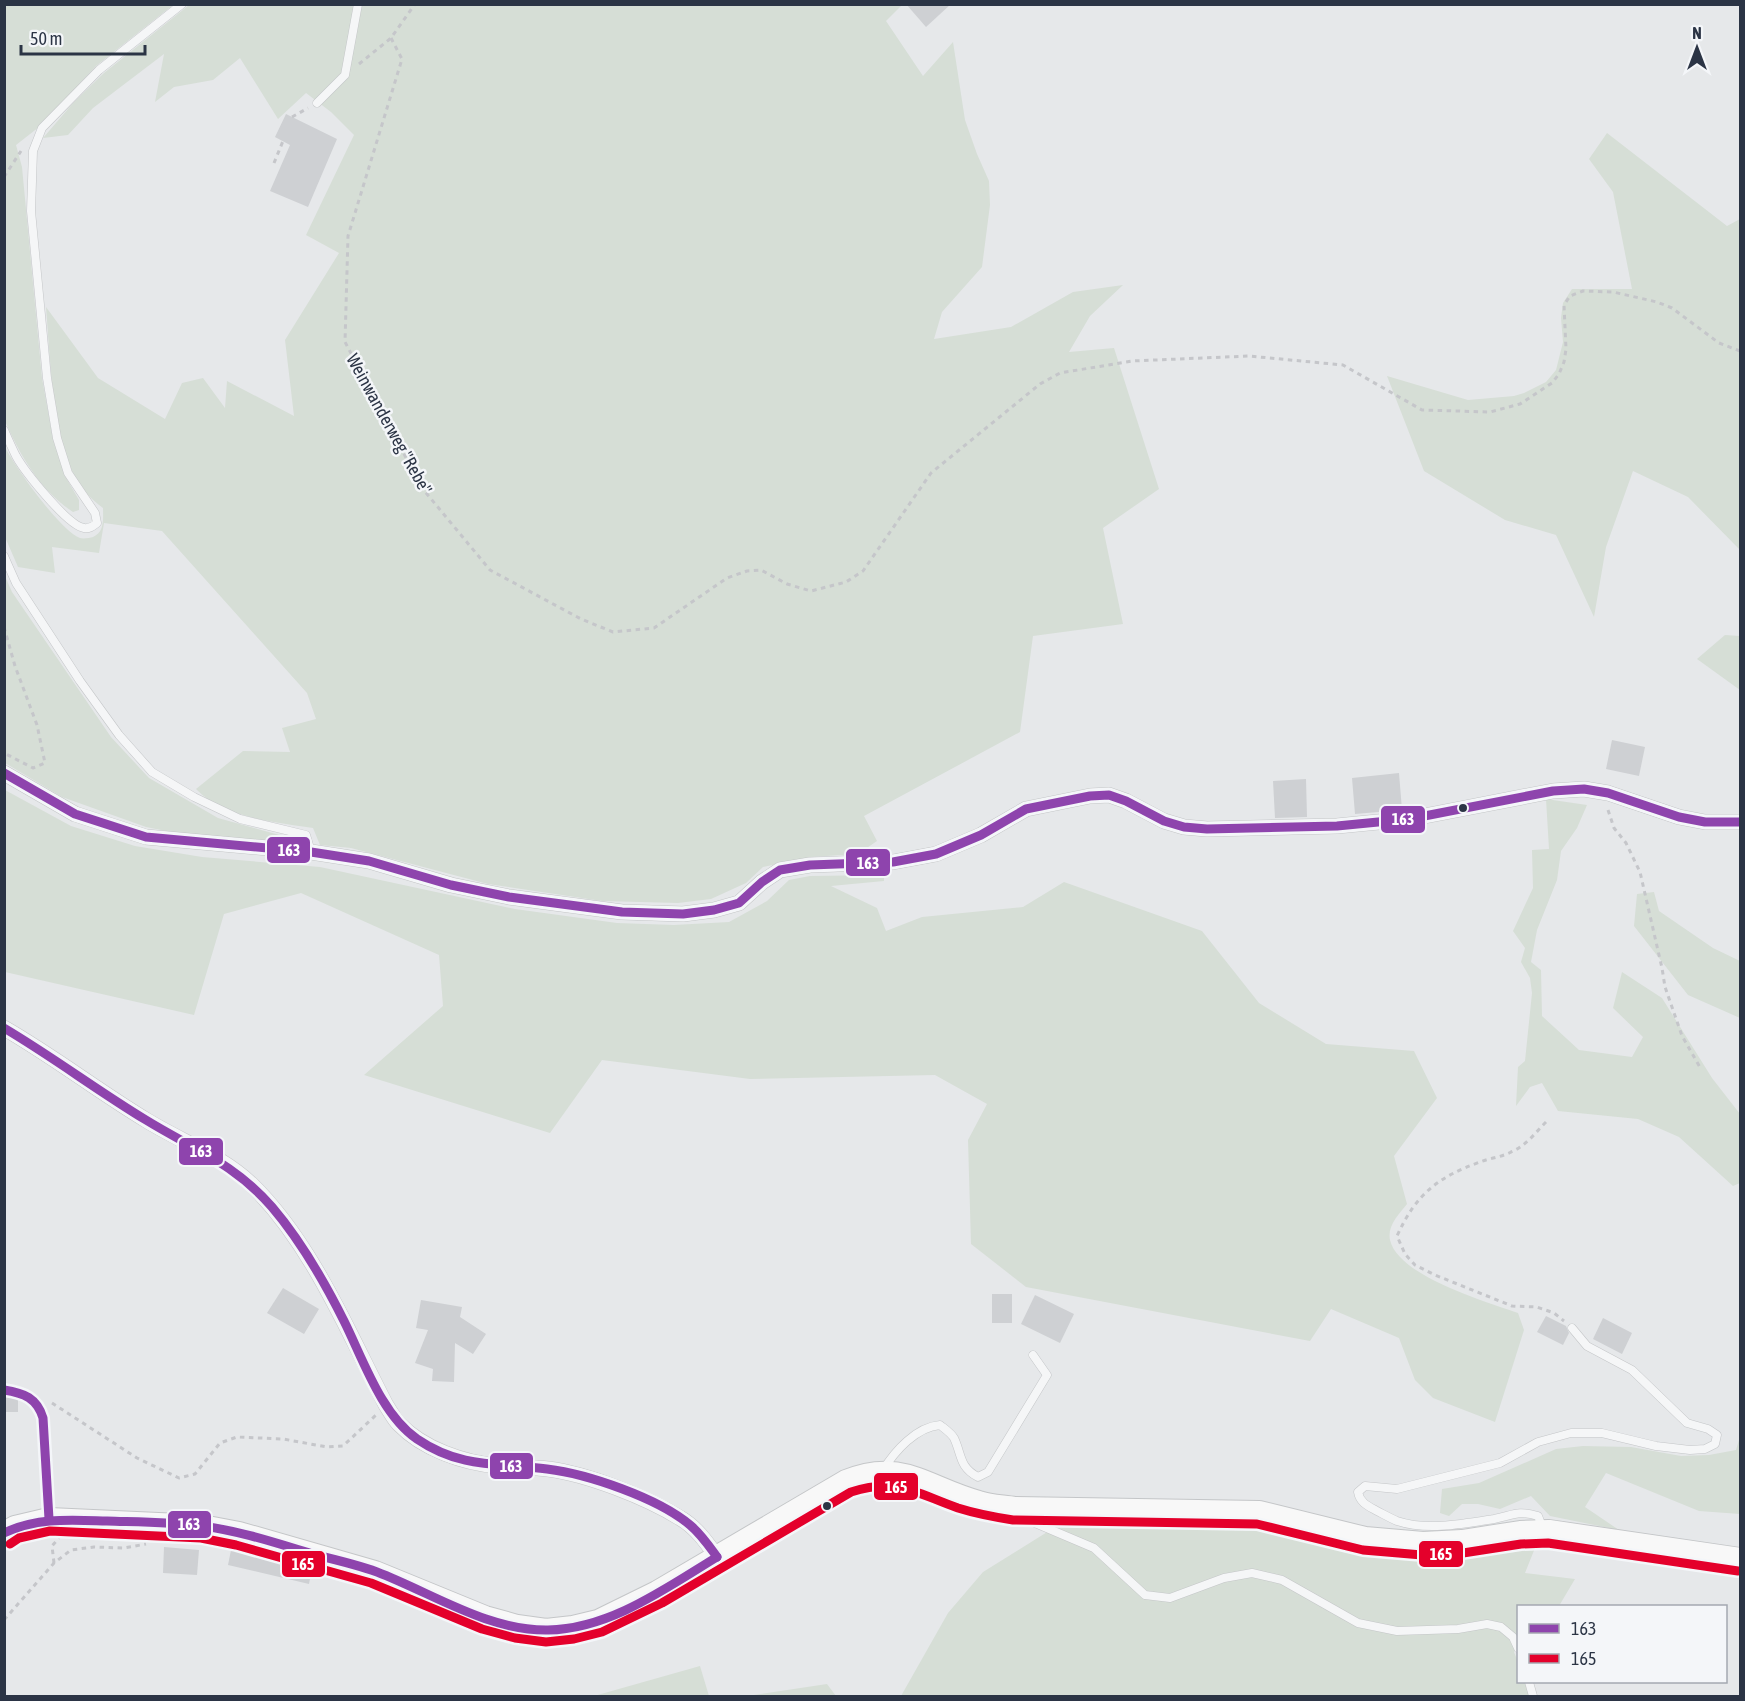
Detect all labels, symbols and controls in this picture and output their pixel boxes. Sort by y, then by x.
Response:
scale bar [21,18,146,56]
north arrow [1667,18,1727,78]
text: N [1692,24,1702,42]
text: 50 m [30,28,62,49]
street label: Weinwanderweg "Rebe" [342,350,437,498]
unlabelled marker [1457,802,1469,814]
line badge: 163 [1380,805,1426,834]
text: 163 [1392,810,1414,828]
line badge: 163 [266,836,311,864]
text: 163 [278,841,300,859]
line badge: 163 [845,848,891,877]
text: 163 [857,854,879,872]
line badge: 163 [178,1137,224,1166]
text: 163 [190,1142,212,1160]
line badge: 163 [489,1452,534,1480]
text: 163 [500,1457,522,1475]
line badge: 165 [873,1472,919,1501]
text: 165 [885,1478,908,1496]
unlabelled marker [821,1500,833,1512]
line badge: 163 [167,1510,212,1539]
text: 163 [178,1515,200,1533]
line badge: 165 [1418,1540,1464,1568]
text: 165 [1430,1545,1453,1563]
line badge: 165 [281,1550,326,1578]
text: 165 [292,1555,315,1573]
legend [1517,1605,1727,1683]
text: 163 [1571,1618,1596,1639]
text: 165 [1571,1648,1596,1669]

